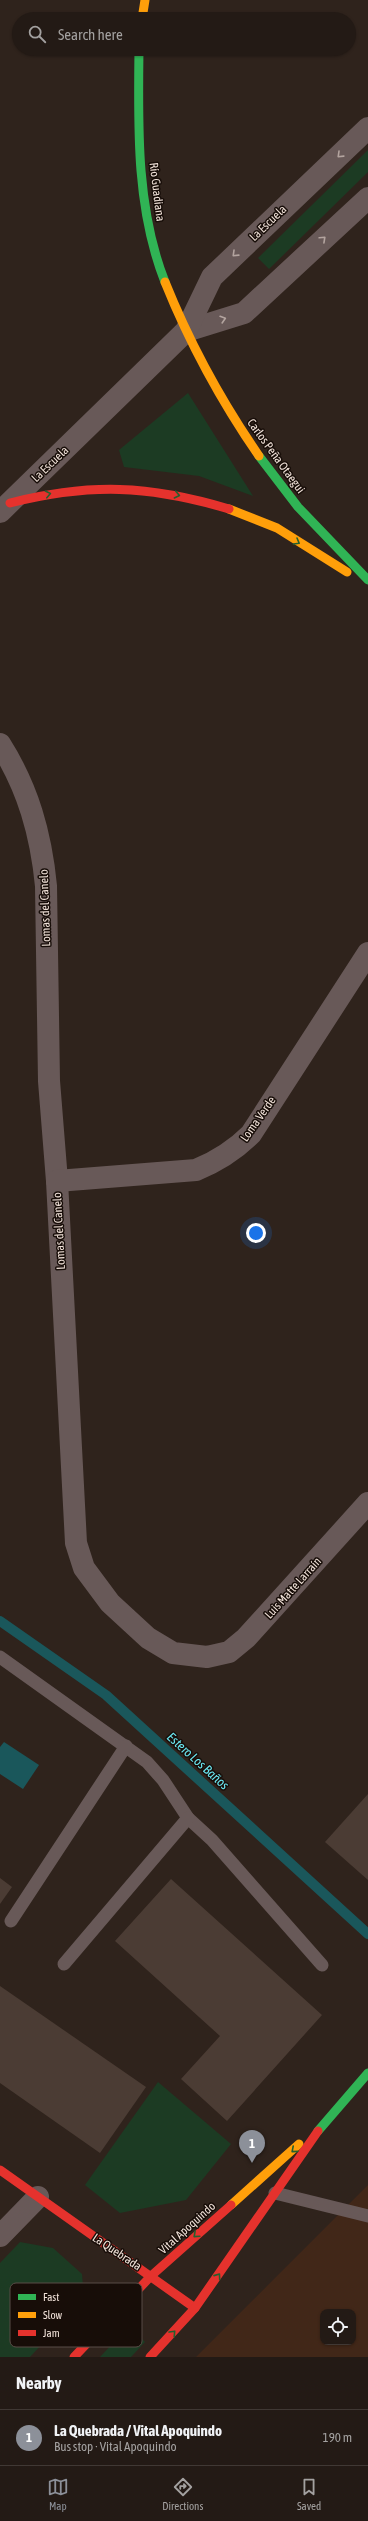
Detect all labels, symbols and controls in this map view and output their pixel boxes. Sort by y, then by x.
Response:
search box [12,12,356,56]
icon: search [26,23,48,45]
text: Search here [58,26,123,43]
one-way arrow [337,150,345,158]
street label: Río Guadiana [146,162,168,222]
street label: La Escuela [247,202,289,244]
one-way arrow [318,237,326,244]
one-way arrow [232,250,240,257]
one-way arrow [219,316,226,324]
street label: Carlos Peña Otaegui [244,416,308,496]
street label: La Escuela [29,443,71,485]
one-way arrow [45,491,51,499]
one-way arrow [174,491,180,499]
one-way arrow [293,537,301,544]
street label: Lomas del Canelo [37,869,53,947]
street label: Loma Verde [237,1094,279,1144]
street label: Lomas del Canelo [50,1192,68,1270]
your location [246,1223,266,1243]
street label: Luis Matte Larraín [262,1554,324,1622]
water label: Estero Los Baños [164,1729,232,1793]
pin: 1 [239,2130,265,2163]
one-way arrow [291,2145,298,2152]
street label: Vital Apoquindo [156,2199,218,2257]
street label: La Quebrada [90,2231,144,2273]
one-way arrow [193,2231,201,2238]
one-way arrow [213,2274,220,2281]
legend [10,2283,142,2347]
text: Fast [43,2291,59,2303]
text: Slow [43,2309,62,2321]
map controls [320,2309,356,2345]
button: locate [320,2309,356,2345]
text: Jam [43,2327,60,2339]
one-way arrow [168,2330,176,2338]
text: Nearby [16,2373,62,2393]
text: La Quebrada / Vital Apoquindo [54,2422,222,2439]
text: 1 [26,2430,32,2445]
text: 190 m [323,2430,352,2445]
text: Bus stop · Vital Apoquindo [54,2439,177,2454]
tab: Map [47,2476,69,2512]
tab: Directions [162,2476,203,2512]
tab: Saved [297,2476,321,2512]

